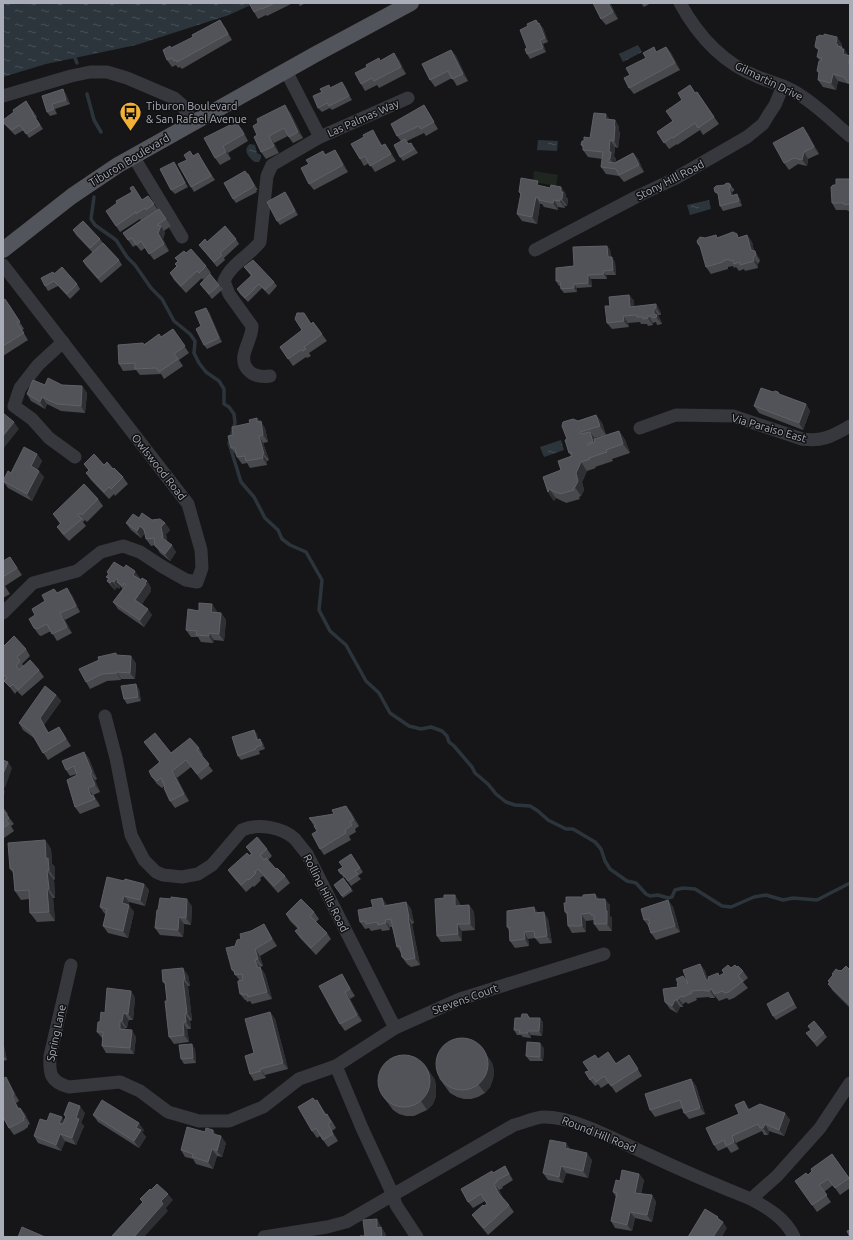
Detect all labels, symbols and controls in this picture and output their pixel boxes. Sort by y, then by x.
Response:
street label: Gilmartin Drive [733,59,805,103]
street label: Las Palmas Way [325,97,401,139]
bus stop icon: Tiburon Boulevard & San Rafael Avenue [117,99,143,132]
place label: Tiburon Boulevard & San Rafael Avenue [146,100,247,125]
street label: Tiburon Boulevard [87,131,171,189]
street label: Stony Hill Road [634,158,706,202]
street label: Via Paraiso East [730,412,809,445]
street label: Owlswood Road [130,432,188,502]
street label: Rolling Hills Road [301,852,351,934]
street label: Stevens Court [430,981,500,1016]
street label: Spring Lane [44,1003,68,1063]
street label: Round Hill Road [560,1114,638,1154]

